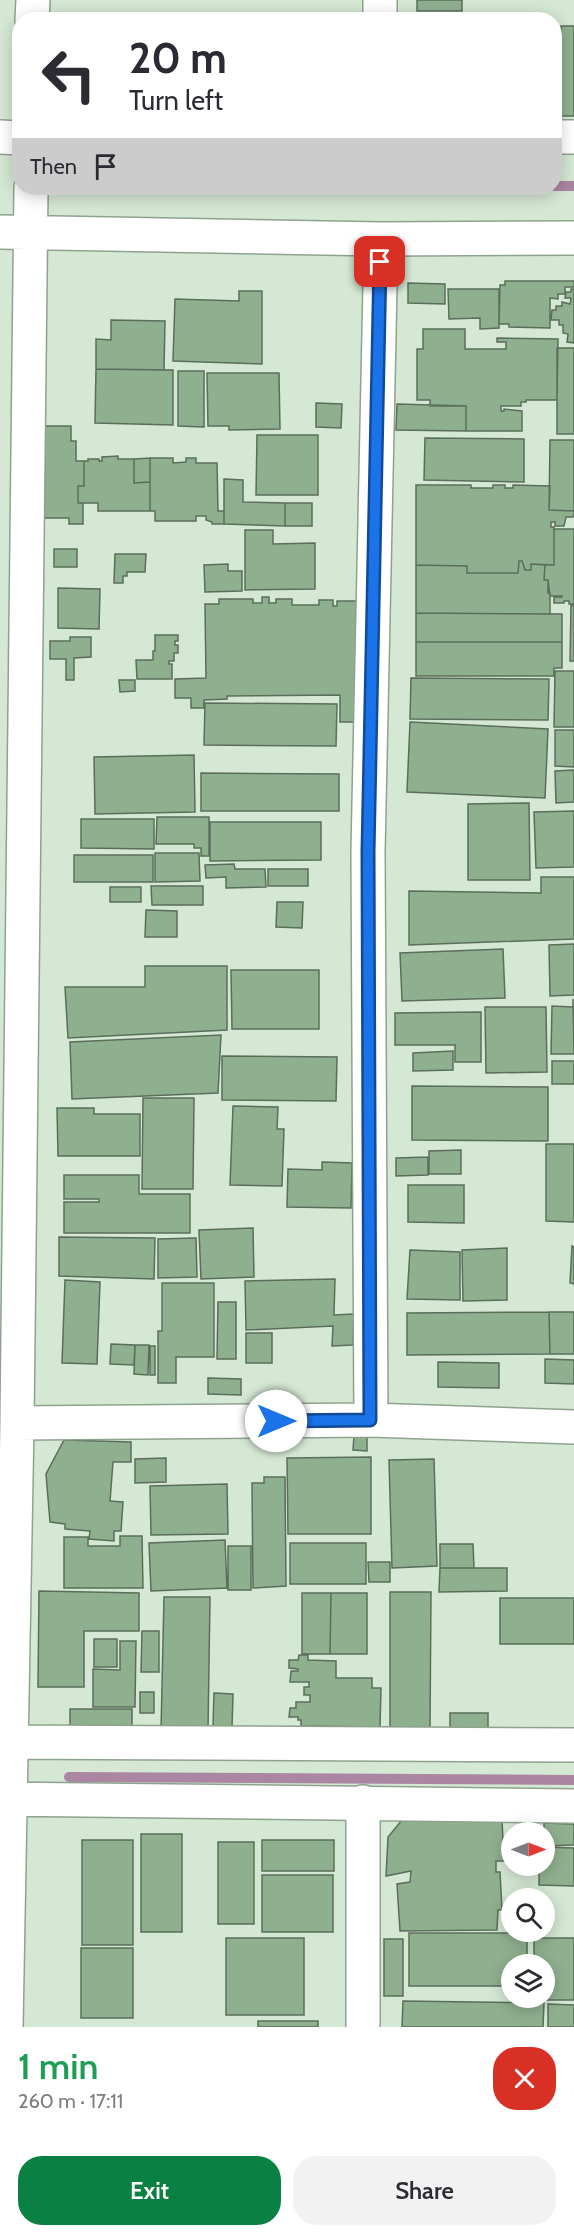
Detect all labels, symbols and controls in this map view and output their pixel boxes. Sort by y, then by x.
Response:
text: 20 m [129,32,227,84]
icon: left [30,36,108,114]
text: Turn left [129,84,223,117]
icon: arrive [89,150,122,183]
text: Then [30,153,77,180]
pin [354,236,405,287]
icon: arrive [363,245,396,278]
position arrow [244,1389,308,1453]
north arrow [501,1822,555,1876]
map controls [501,1822,555,2008]
button: search [501,1888,555,1942]
button: layers [501,1954,555,2008]
text: 1 min [18,2044,98,2088]
button: close [493,2047,556,2110]
text: 260 m · 17:11 [18,2089,123,2113]
button: Exit [18,2156,281,2225]
button: Share [293,2156,556,2225]

